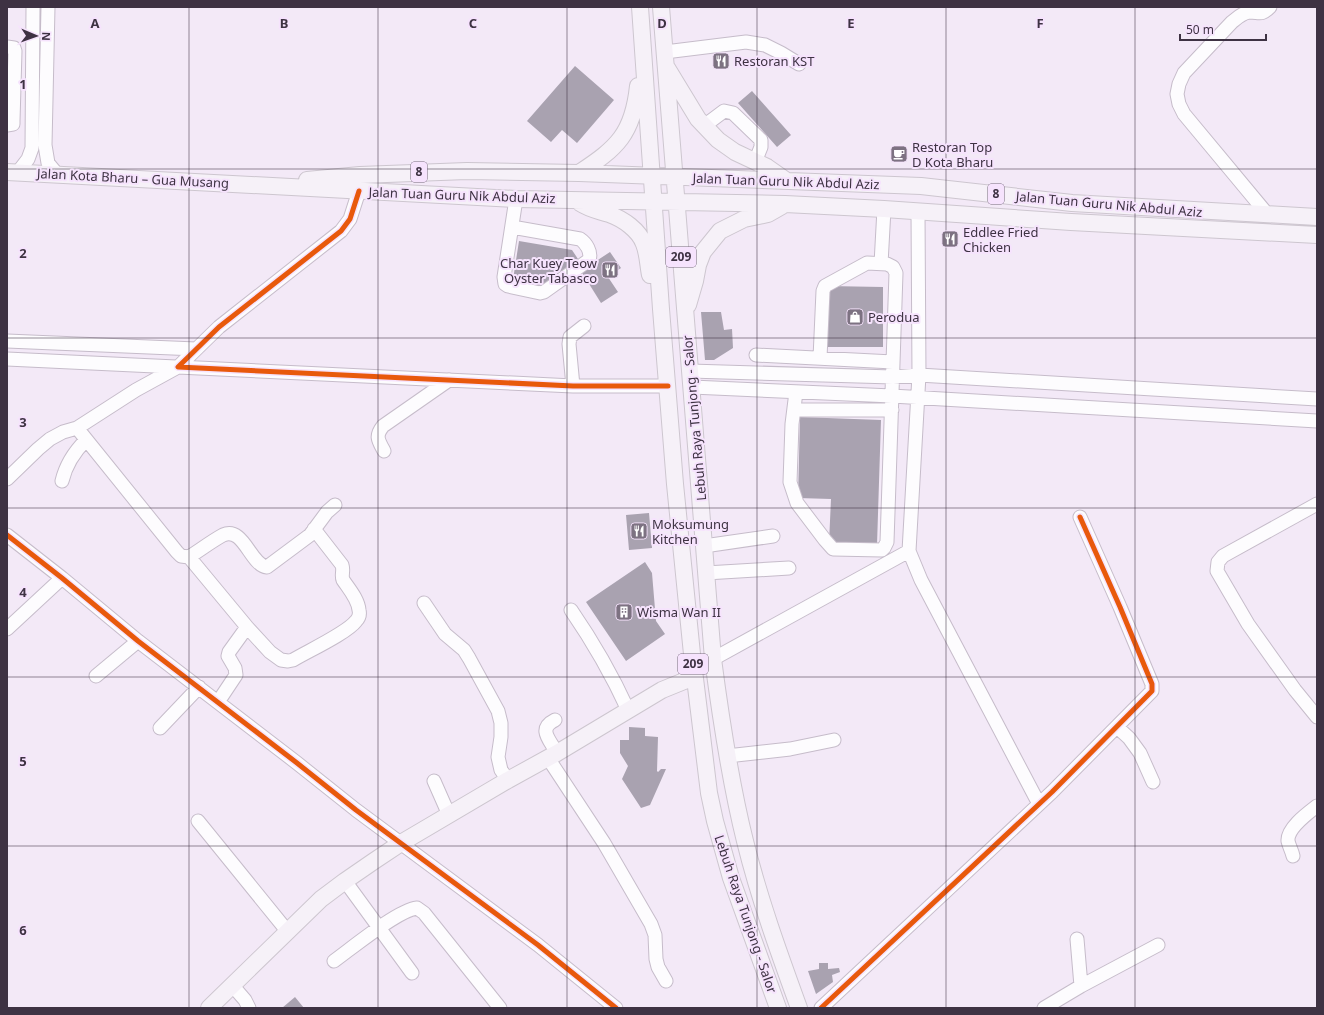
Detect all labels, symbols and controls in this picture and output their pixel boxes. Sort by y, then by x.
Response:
text: A [91,14,100,32]
text: B [280,14,288,32]
text: C [469,14,477,32]
text: D [657,14,667,32]
text: E [847,14,855,32]
text: F [1036,14,1044,32]
north arrow [16,16,56,56]
scale bar [1180,16,1266,42]
text: 50 m [1186,21,1214,38]
text: N [39,32,54,41]
restaurant icon: Restoran KST [711,51,731,71]
place label: Restoran KST [734,52,815,70]
text: 1 [19,75,27,93]
place label: Restoran Top D Kota Bharu [912,138,993,171]
cafe icon: Restoran Top D Kota Bharu [889,144,909,164]
road number: 8 [411,162,427,182]
street label: Jalan Kota Bharu – Gua Musang [35,164,229,192]
street label: Jalan Tuan Guru Nik Abdul Aziz [690,169,880,193]
street label: Jalan Tuan Guru Nik Abdul Aziz [366,183,556,207]
road number: 8 [988,184,1004,204]
street label: Jalan Tuan Guru Nik Abdul Aziz [1013,187,1203,221]
place label: Eddlee Fried Chicken [963,223,1038,256]
restaurant icon: Eddlee Fried Chicken [940,229,960,249]
text: 2 [19,244,27,262]
road number: 209 [666,247,696,267]
place label: Char Kuey Teow Oyster Tabasco [500,254,598,287]
restaurant icon: Char Kuey Teow Oyster Tabasco [600,260,620,280]
shop icon: Perodua [845,307,865,327]
place label: Perodua [868,308,920,326]
street label: Lebuh Raya Tunjong - Salor [678,334,710,502]
text: 3 [19,413,27,431]
place label: Moksumung Kitchen [652,515,729,548]
restaurant icon: Moksumung Kitchen [629,521,649,541]
text: 4 [19,583,27,601]
building icon: Wisma Wan II [614,602,634,622]
place label: Wisma Wan II [637,603,721,621]
road number: 209 [678,654,708,674]
text: 5 [19,752,27,770]
street label: Lebuh Raya Tunjong - Salor [710,833,782,996]
text: 6 [19,921,27,939]

